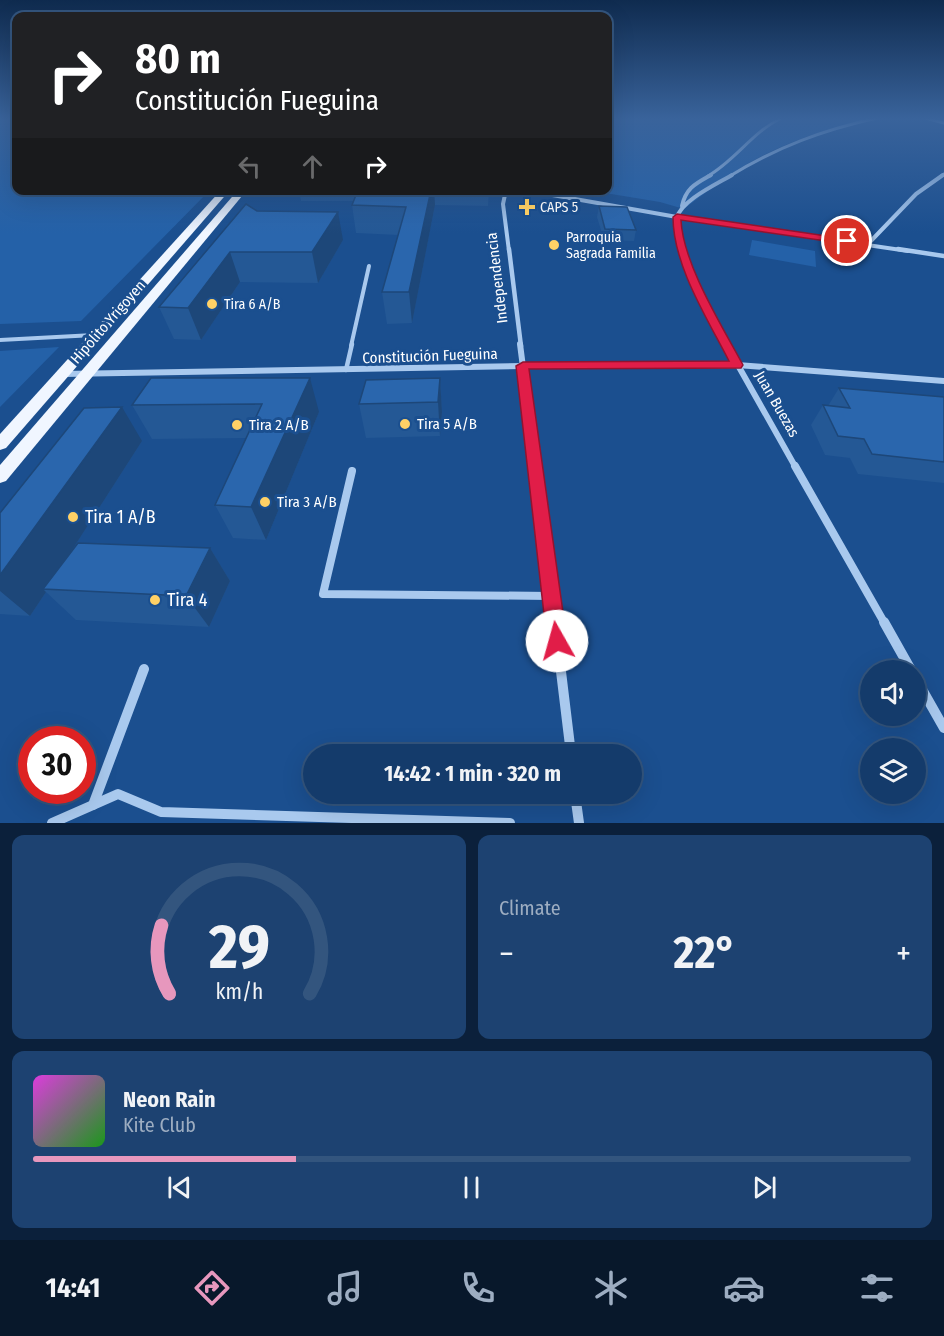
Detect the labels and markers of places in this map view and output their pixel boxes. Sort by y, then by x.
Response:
marker: CAPS 5 [518,198,536,216]
place label: CAPS 5 [540,199,578,216]
pin [821,215,872,266]
place label: Parroquia Sagrada Familia [566,229,656,262]
marker: Parroquia Sagrada Familia [547,238,561,252]
place label: Tira 6 A/B [224,296,281,313]
marker: Tira 6 A/B [205,297,219,311]
place label: Tira 5 A/B [417,415,477,433]
place label: Tira 2 A/B [249,416,309,434]
marker: Tira 5 A/B [398,417,412,431]
marker: Tira 2 A/B [230,418,244,432]
place label: Tira 3 A/B [277,493,337,511]
marker: Tira 3 A/B [258,495,272,509]
place label: Tira 1 A/B [85,506,156,528]
marker: Tira 1 A/B [66,510,80,524]
place label: Tira 4 [167,589,208,611]
marker: Tira 4 [148,593,162,607]

